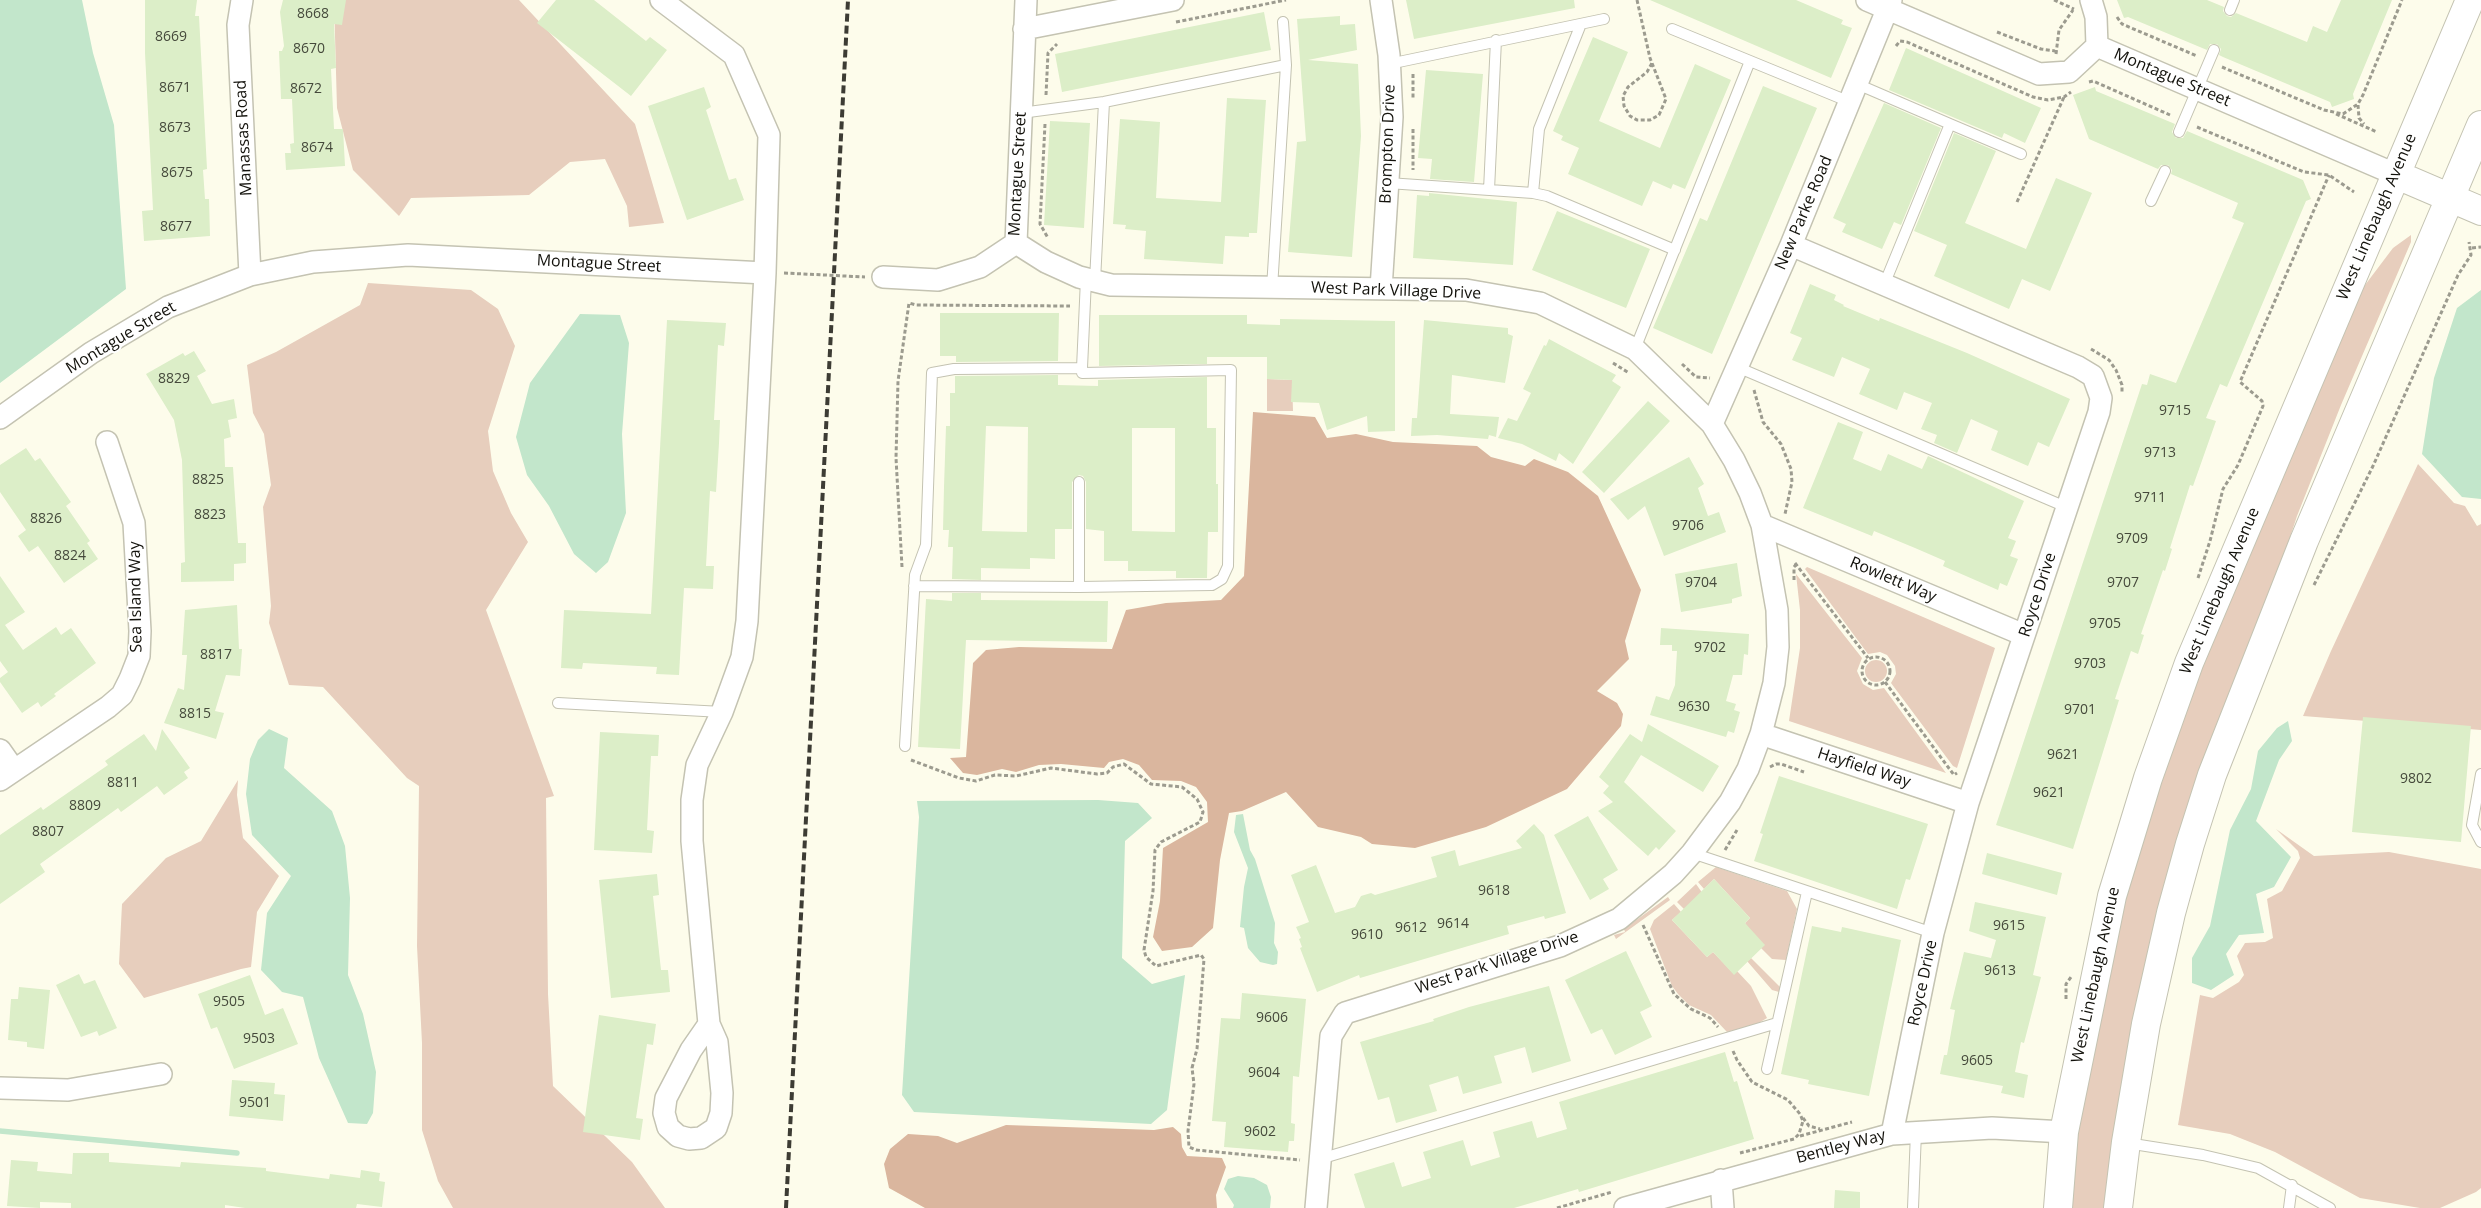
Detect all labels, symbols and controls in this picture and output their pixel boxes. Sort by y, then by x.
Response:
house number: 8668 [297,6,329,22]
house number: 8669 [155,29,187,45]
house number: 8670 [293,41,325,57]
street label: Montague Street [2111,45,2233,111]
house number: 8671 [159,80,191,96]
street label: Manassas Road [231,80,257,196]
house number: 8672 [290,81,322,97]
street label: Brompton Drive [1376,84,1400,204]
street label: Montague Street [1005,111,1031,237]
house number: 8673 [159,120,191,136]
street label: West Linebaugh Avenue [2333,131,2421,303]
house number: 8674 [301,140,333,156]
street label: New Parke Road [1771,153,1837,273]
house number: 8675 [161,165,193,181]
house number: 8677 [160,219,192,235]
street label: Montague Street [536,251,662,277]
street label: West Park Village Drive [1311,278,1481,304]
street label: Montague Street [63,298,179,378]
house number: 8829 [158,371,190,387]
house number: 9715 [2159,403,2191,419]
house number: 9713 [2144,445,2176,461]
house number: 8825 [192,472,224,488]
house number: 9711 [2134,490,2166,506]
street label: West Linebaugh Avenue [2176,505,2264,677]
house number: 8823 [194,507,226,523]
house number: 8826 [30,511,62,527]
house number: 9706 [1672,518,1704,534]
house number: 9709 [2116,531,2148,547]
street label: Sea Island Way [125,541,147,653]
house number: 8824 [54,548,86,564]
street label: Royce Drive [2015,550,2061,640]
street label: Rowlett Way [1847,553,1939,607]
house number: 9704 [1685,575,1717,591]
house number: 9707 [2107,575,2139,591]
house number: 9705 [2089,616,2121,632]
house number: 9702 [1694,640,1726,656]
house number: 8817 [200,647,232,663]
house number: 9703 [2074,656,2106,672]
house number: 9630 [1678,699,1710,715]
house number: 9701 [2064,702,2096,718]
house number: 8815 [179,706,211,722]
street label: Hayfield Way [1815,744,1913,792]
house number: 9621 [2047,747,2079,763]
house number: 9802 [2400,771,2432,787]
house number: 8811 [107,775,139,791]
house number: 9621 [2033,785,2065,801]
house number: 8809 [69,798,101,814]
house number: 8807 [32,824,64,840]
house number: 9618 [1478,883,1510,899]
street label: West Linebaugh Avenue [2068,885,2124,1065]
house number: 9614 [1437,916,1469,932]
house number: 9615 [1993,918,2025,934]
house number: 9612 [1395,920,1427,936]
house number: 9610 [1351,927,1383,943]
street label: West Park Village Drive [1413,928,1581,998]
street label: Royce Drive [1905,938,1941,1028]
house number: 9613 [1984,963,2016,979]
house number: 9505 [213,994,245,1010]
house number: 9606 [1256,1010,1288,1026]
house number: 9503 [243,1031,275,1047]
house number: 9605 [1961,1053,1993,1069]
house number: 9604 [1248,1065,1280,1081]
house number: 9501 [239,1095,271,1111]
house number: 9602 [1244,1124,1276,1140]
street label: Bentley Way [1794,1126,1888,1168]

